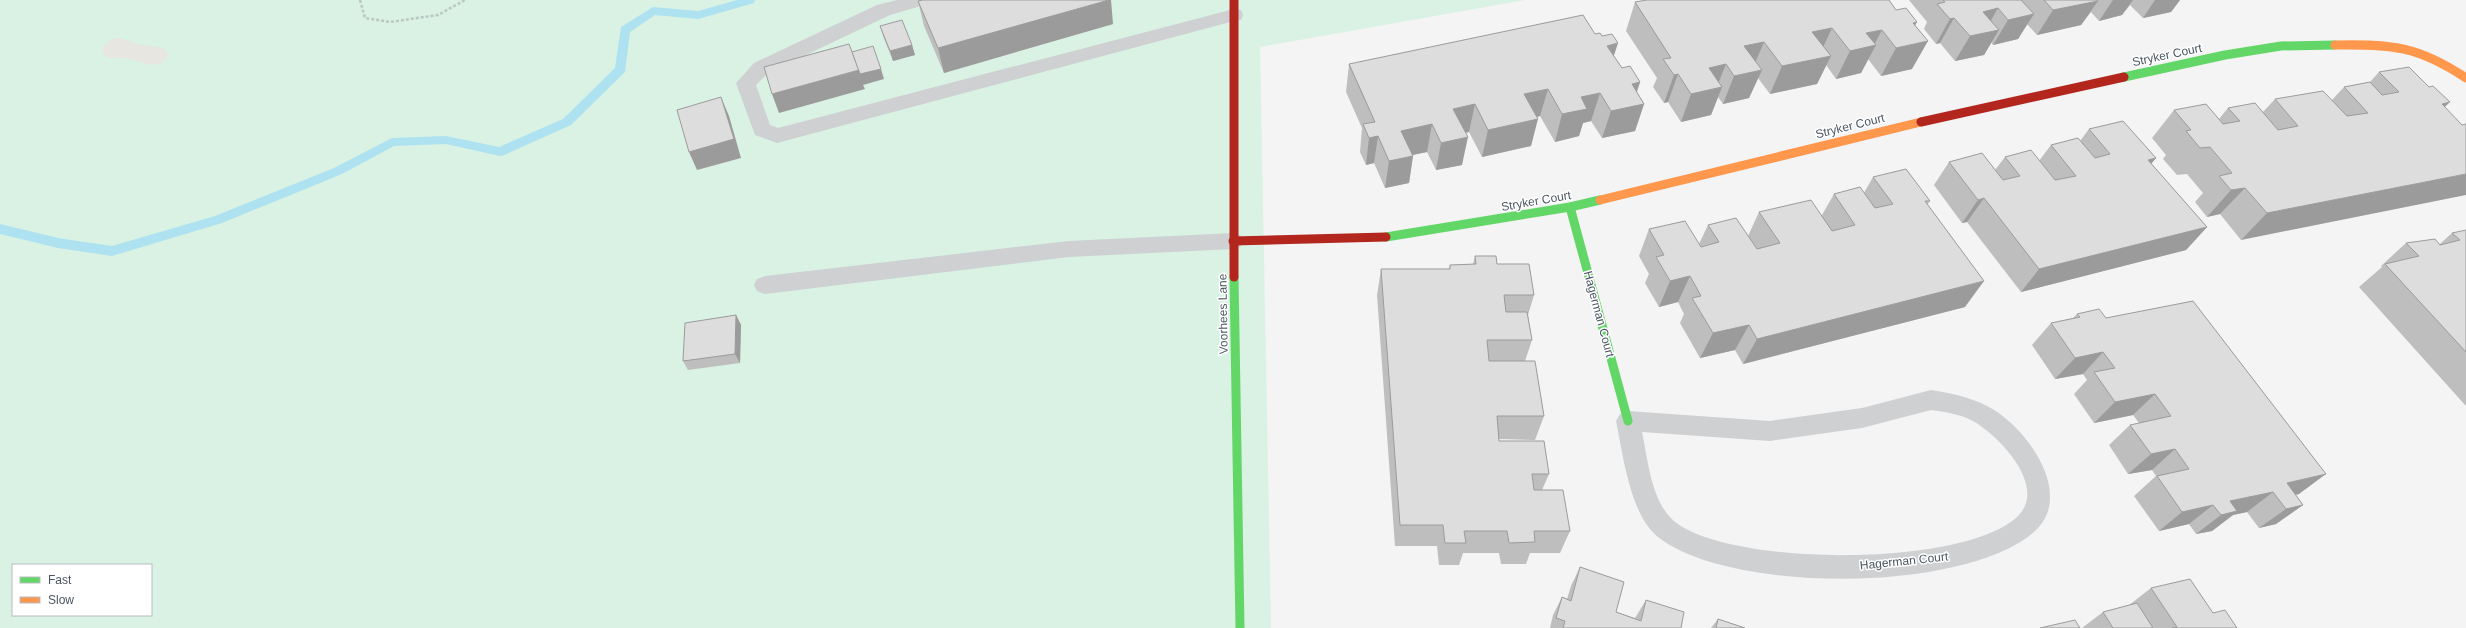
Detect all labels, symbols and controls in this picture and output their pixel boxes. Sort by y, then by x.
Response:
street label: Stryker Court [2131,41,2204,69]
street label: Stryker Court [1814,110,1887,141]
street label: Stryker Court [1500,188,1573,214]
street label: Hagerman Court [1581,269,1617,359]
street label: Voorhees Lane [1215,273,1231,354]
street label: Hagerman Court [1859,549,1949,573]
legend [12,564,152,616]
text: Fast [48,573,72,587]
text: Slow [48,593,74,607]

